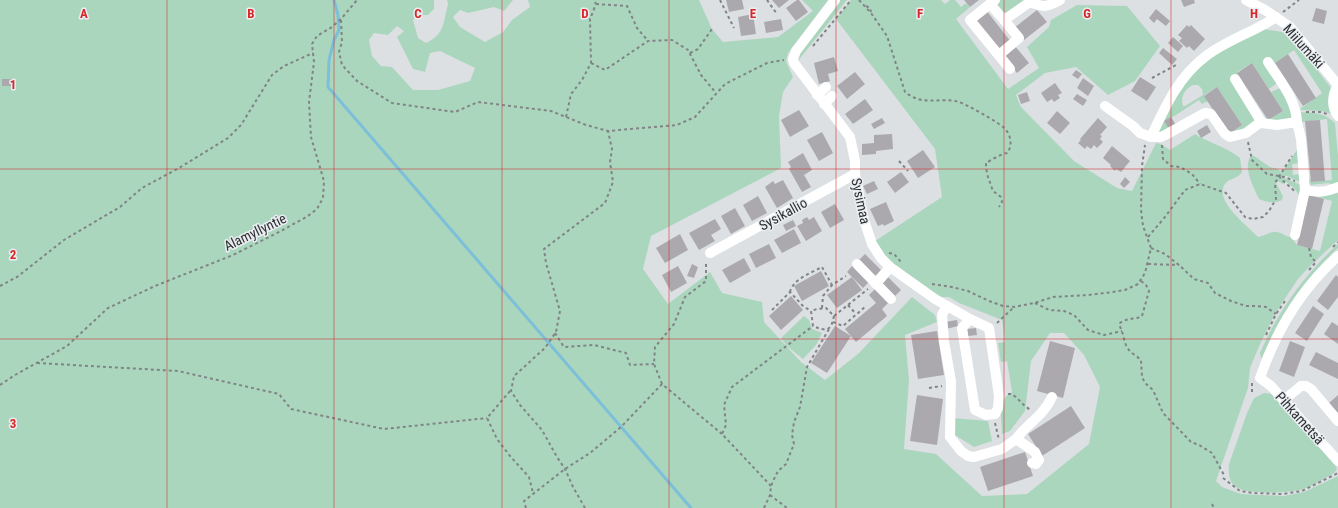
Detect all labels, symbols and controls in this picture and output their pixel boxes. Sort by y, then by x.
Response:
text: A [80,6,88,21]
text: B [247,6,255,21]
text: C [414,6,422,21]
text: D [581,6,589,21]
text: E [750,6,757,21]
text: F [917,6,923,21]
text: G [1083,6,1091,21]
text: H [1250,6,1258,21]
street label: Miilumäki [1280,21,1328,71]
text: 1 [10,77,16,92]
street label: Sysimaa [848,177,874,225]
street label: Sysikallio [756,194,810,234]
street label: Alamyllyntie [221,210,289,254]
text: 2 [10,247,17,262]
street label: Pihkametsä [1272,388,1328,448]
text: 3 [10,416,16,431]

